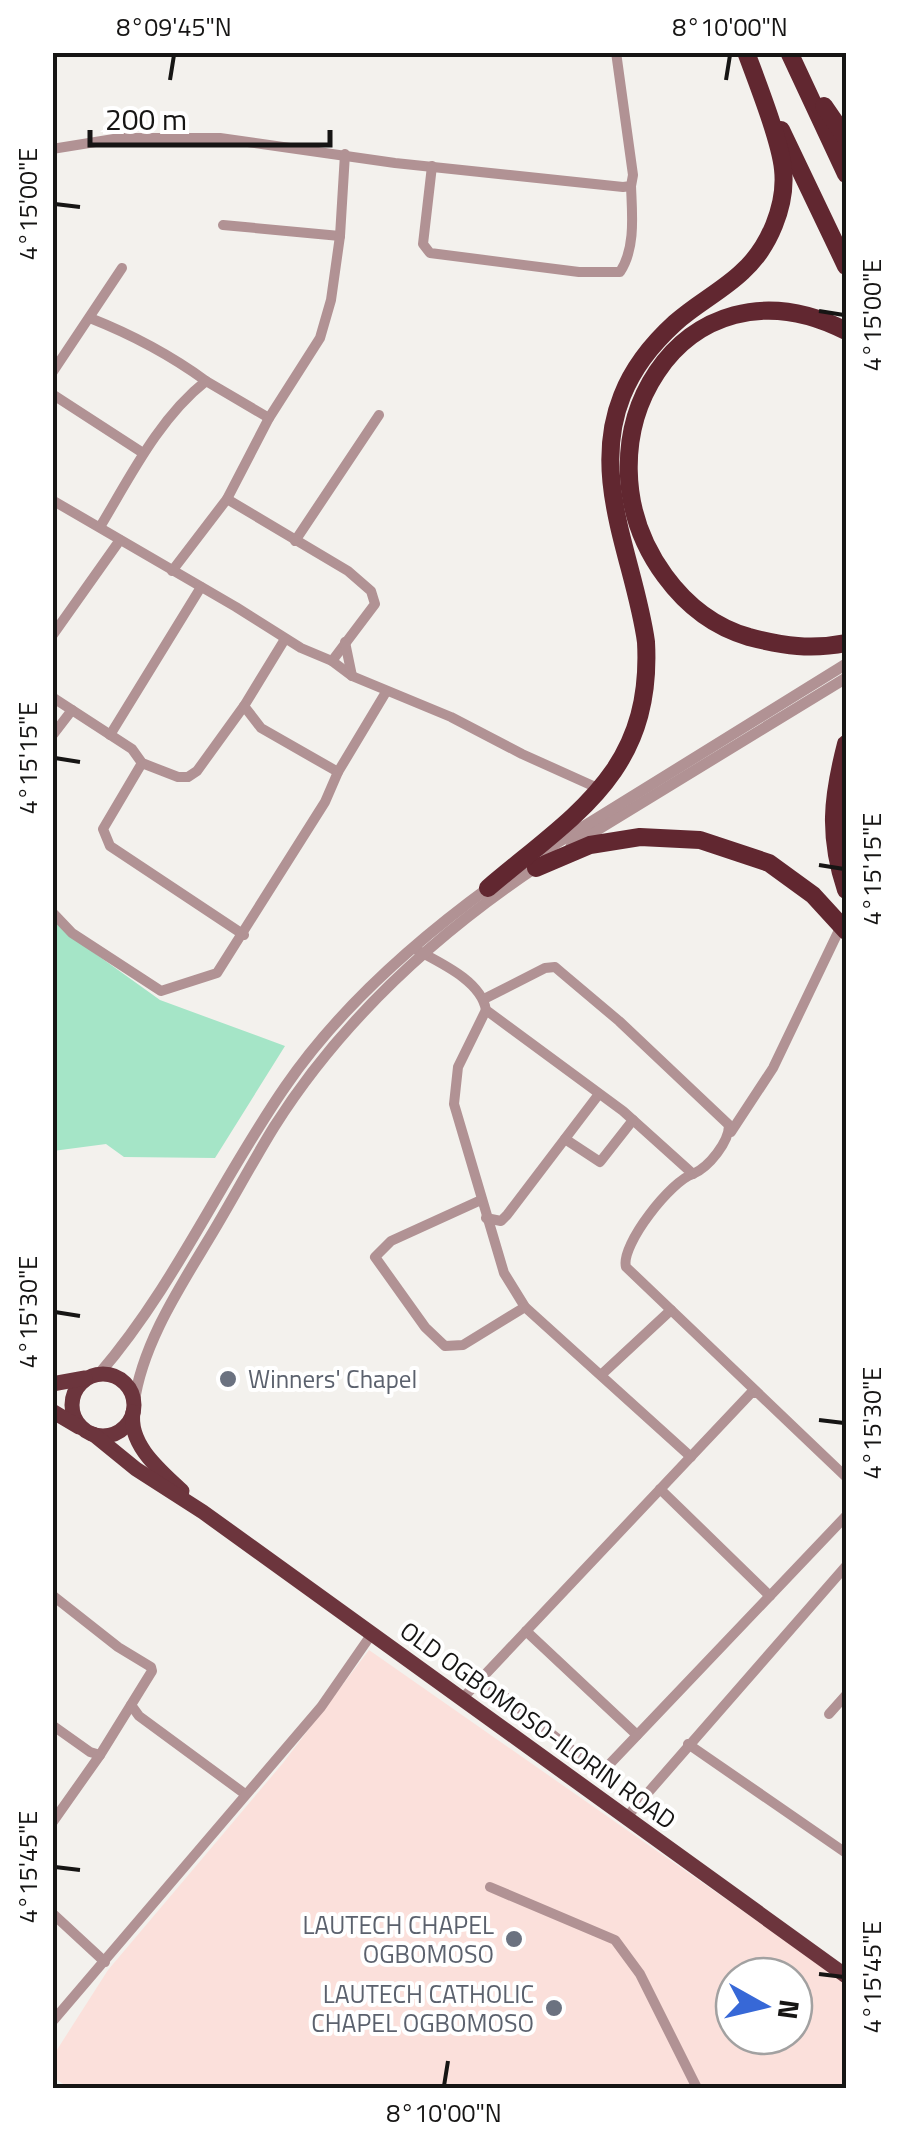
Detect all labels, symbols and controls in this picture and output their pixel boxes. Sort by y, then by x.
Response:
text: 8°09'45"N [116,8,232,46]
text: 8°10'00"N [672,8,788,46]
scale bar [90,85,330,147]
text: 200 m [105,96,187,142]
text: 4°15'00"E [9,148,47,260]
text: 4°15'00"E [853,259,891,371]
text: 4°15'15"E [9,702,47,814]
text: 4°15'15"E [853,813,891,925]
text: 4°15'30"E [9,1256,47,1368]
place label: Winners' Chapel [248,1360,417,1398]
text: 4°15'30"E [853,1367,891,1479]
marker: Winners' Chapel [217,1368,239,1390]
street label: OLD OGBOMOSO-ILORIN ROAD [392,1612,684,1838]
text: 4°15'45"E [9,1811,47,1923]
place label: LAUTECH CHAPEL OGBOMOSO [302,1906,494,1973]
text: 4°15'45"E [853,1921,891,2033]
marker: LAUTECH CHAPEL OGBOMOSO [503,1928,525,1950]
north arrow [714,1956,814,2056]
place label: LAUTECH CATHOLIC CHAPEL OGBOMOSO [311,1975,534,2042]
marker: LAUTECH CATHOLIC CHAPEL OGBOMOSO [543,1997,565,2019]
text: N [767,1997,812,2022]
text: 8°10'00"N [386,2094,502,2132]

